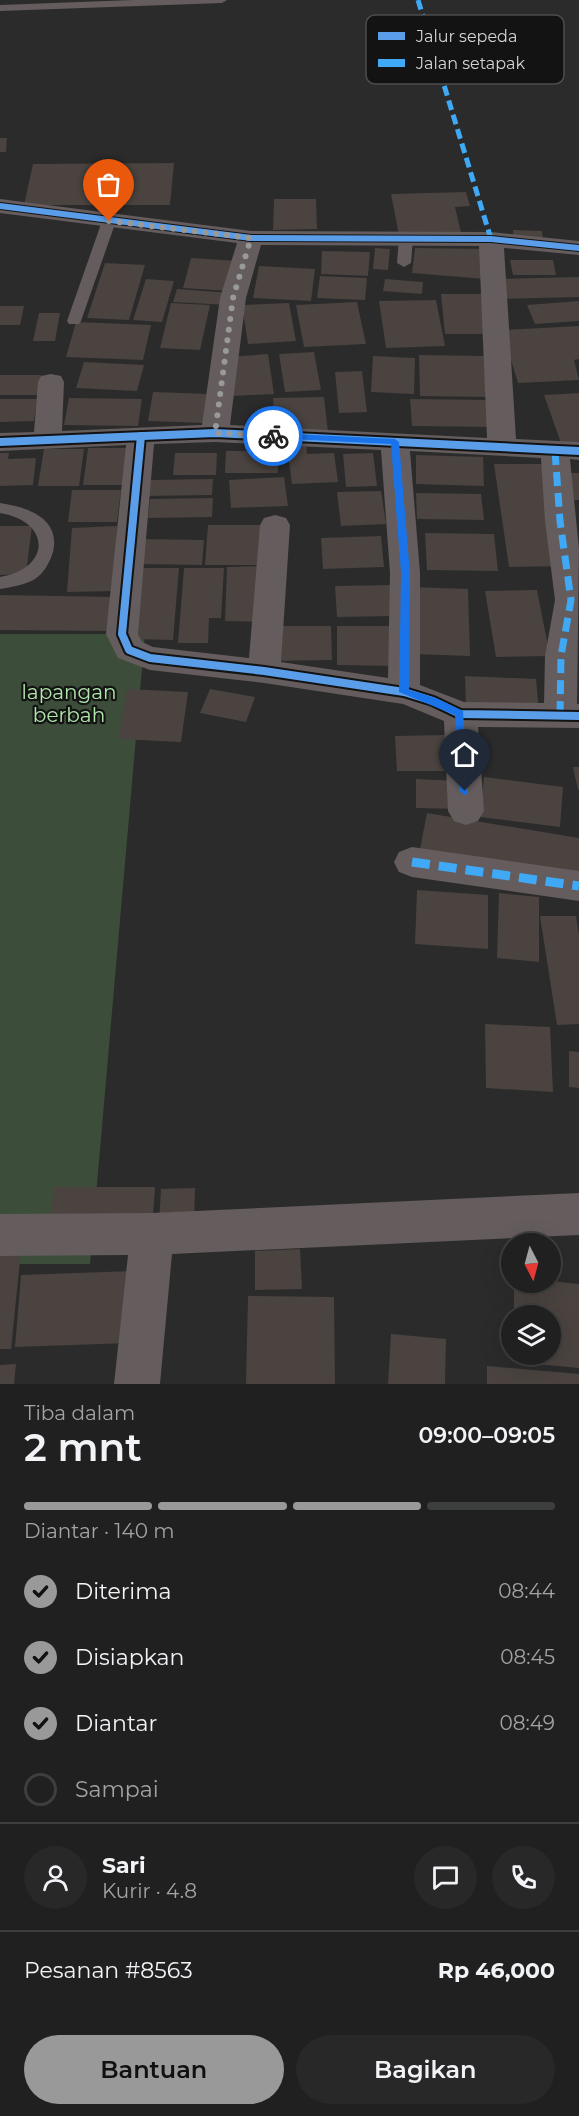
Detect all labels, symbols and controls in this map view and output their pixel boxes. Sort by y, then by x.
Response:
legend [366,15,564,84]
text: Jalur sepeda [415,27,517,46]
text: Jalan setapak [415,54,526,73]
pin [83,159,134,221]
icon: bag [92,168,125,201]
courier [243,406,303,466]
icon: bike [257,420,290,453]
park label: lapangan berbah [21,680,117,727]
pin [439,729,490,791]
icon: home [448,738,481,771]
north arrow [501,1233,561,1293]
map controls [501,1233,561,1365]
button: layers [501,1305,561,1365]
text: Tiba dalam [24,1401,135,1425]
text: 09:00–09:05 [419,1422,555,1449]
text: 2 mnt [24,1423,142,1471]
text: Diantar · 140 m [24,1519,174,1543]
icon: check [24,1575,57,1608]
text: Diterima [75,1578,172,1605]
text: 08:44 [498,1579,555,1603]
icon: check [24,1641,57,1674]
text: Disiapkan [75,1644,184,1671]
text: 08:45 [500,1645,555,1669]
icon: check [24,1707,57,1740]
text: Diantar [75,1710,157,1737]
text: 08:49 [500,1711,555,1735]
text: Sampai [75,1776,159,1803]
button: person [24,1846,87,1909]
button: chat [414,1846,477,1909]
button: phone [492,1846,555,1909]
text: Sari [102,1852,146,1879]
text: Kurir · 4.8 [102,1879,197,1903]
text: Pesanan #8563 [24,1957,193,1984]
text: Rp 46,000 [438,1957,555,1984]
button: Bantuan [24,2035,284,2104]
button: Bagikan [296,2035,555,2104]

